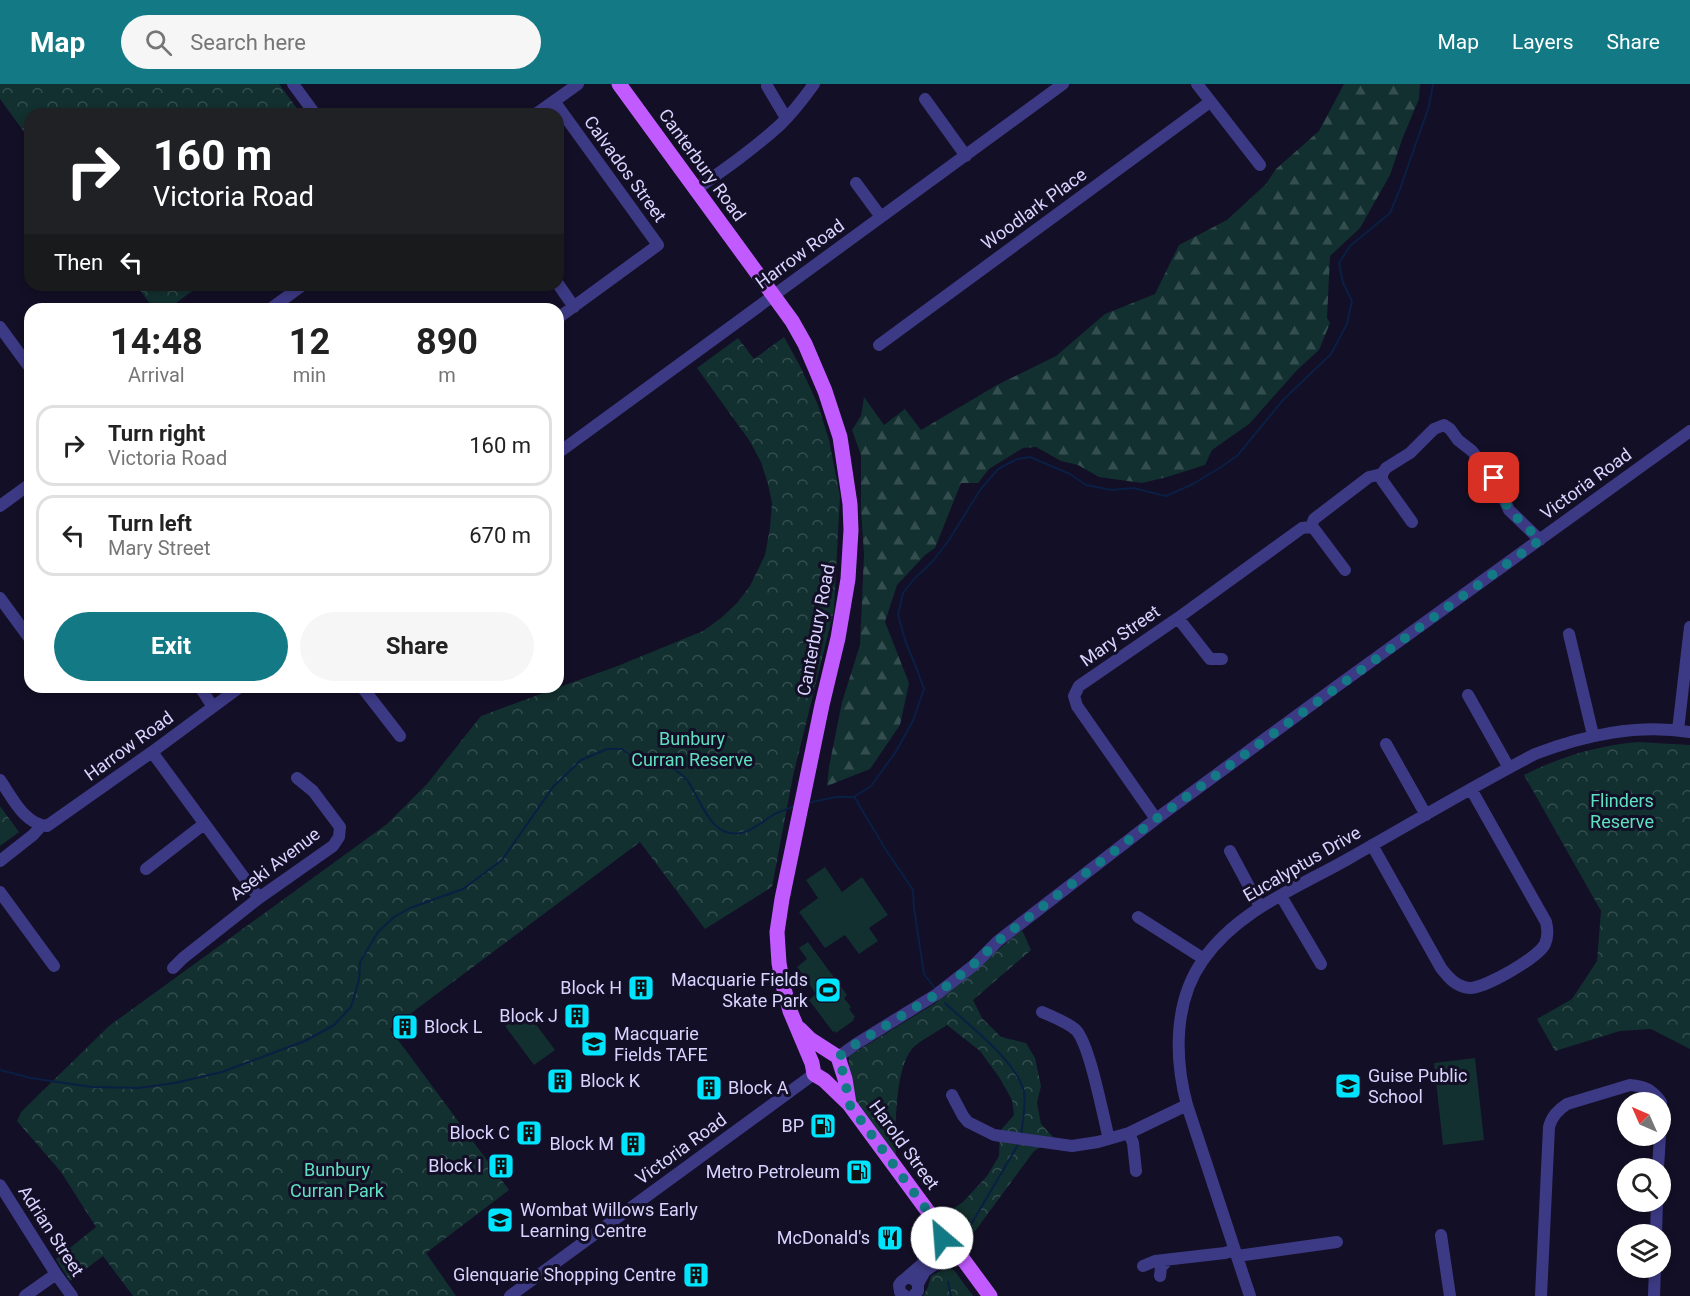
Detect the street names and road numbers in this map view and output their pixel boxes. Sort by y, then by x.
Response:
street label: Canterbury Road [655,105,750,225]
street label: Calvados Street [580,112,671,226]
street label: Woodlark Place [977,163,1090,254]
street label: Harrow Road [751,214,848,293]
street label: Victoria Road [1536,444,1635,524]
street label: Canterbury Road [792,562,839,697]
street label: Mary Street [1076,600,1164,671]
street label: Harrow Road [80,706,177,785]
street label: Eucalyptus Drive [1239,821,1364,906]
street label: Aseki Avenue [225,823,324,904]
street label: Harold Street [865,1096,944,1194]
street label: Victoria Road [631,1109,730,1189]
street label: Adrian Street [14,1181,89,1280]

